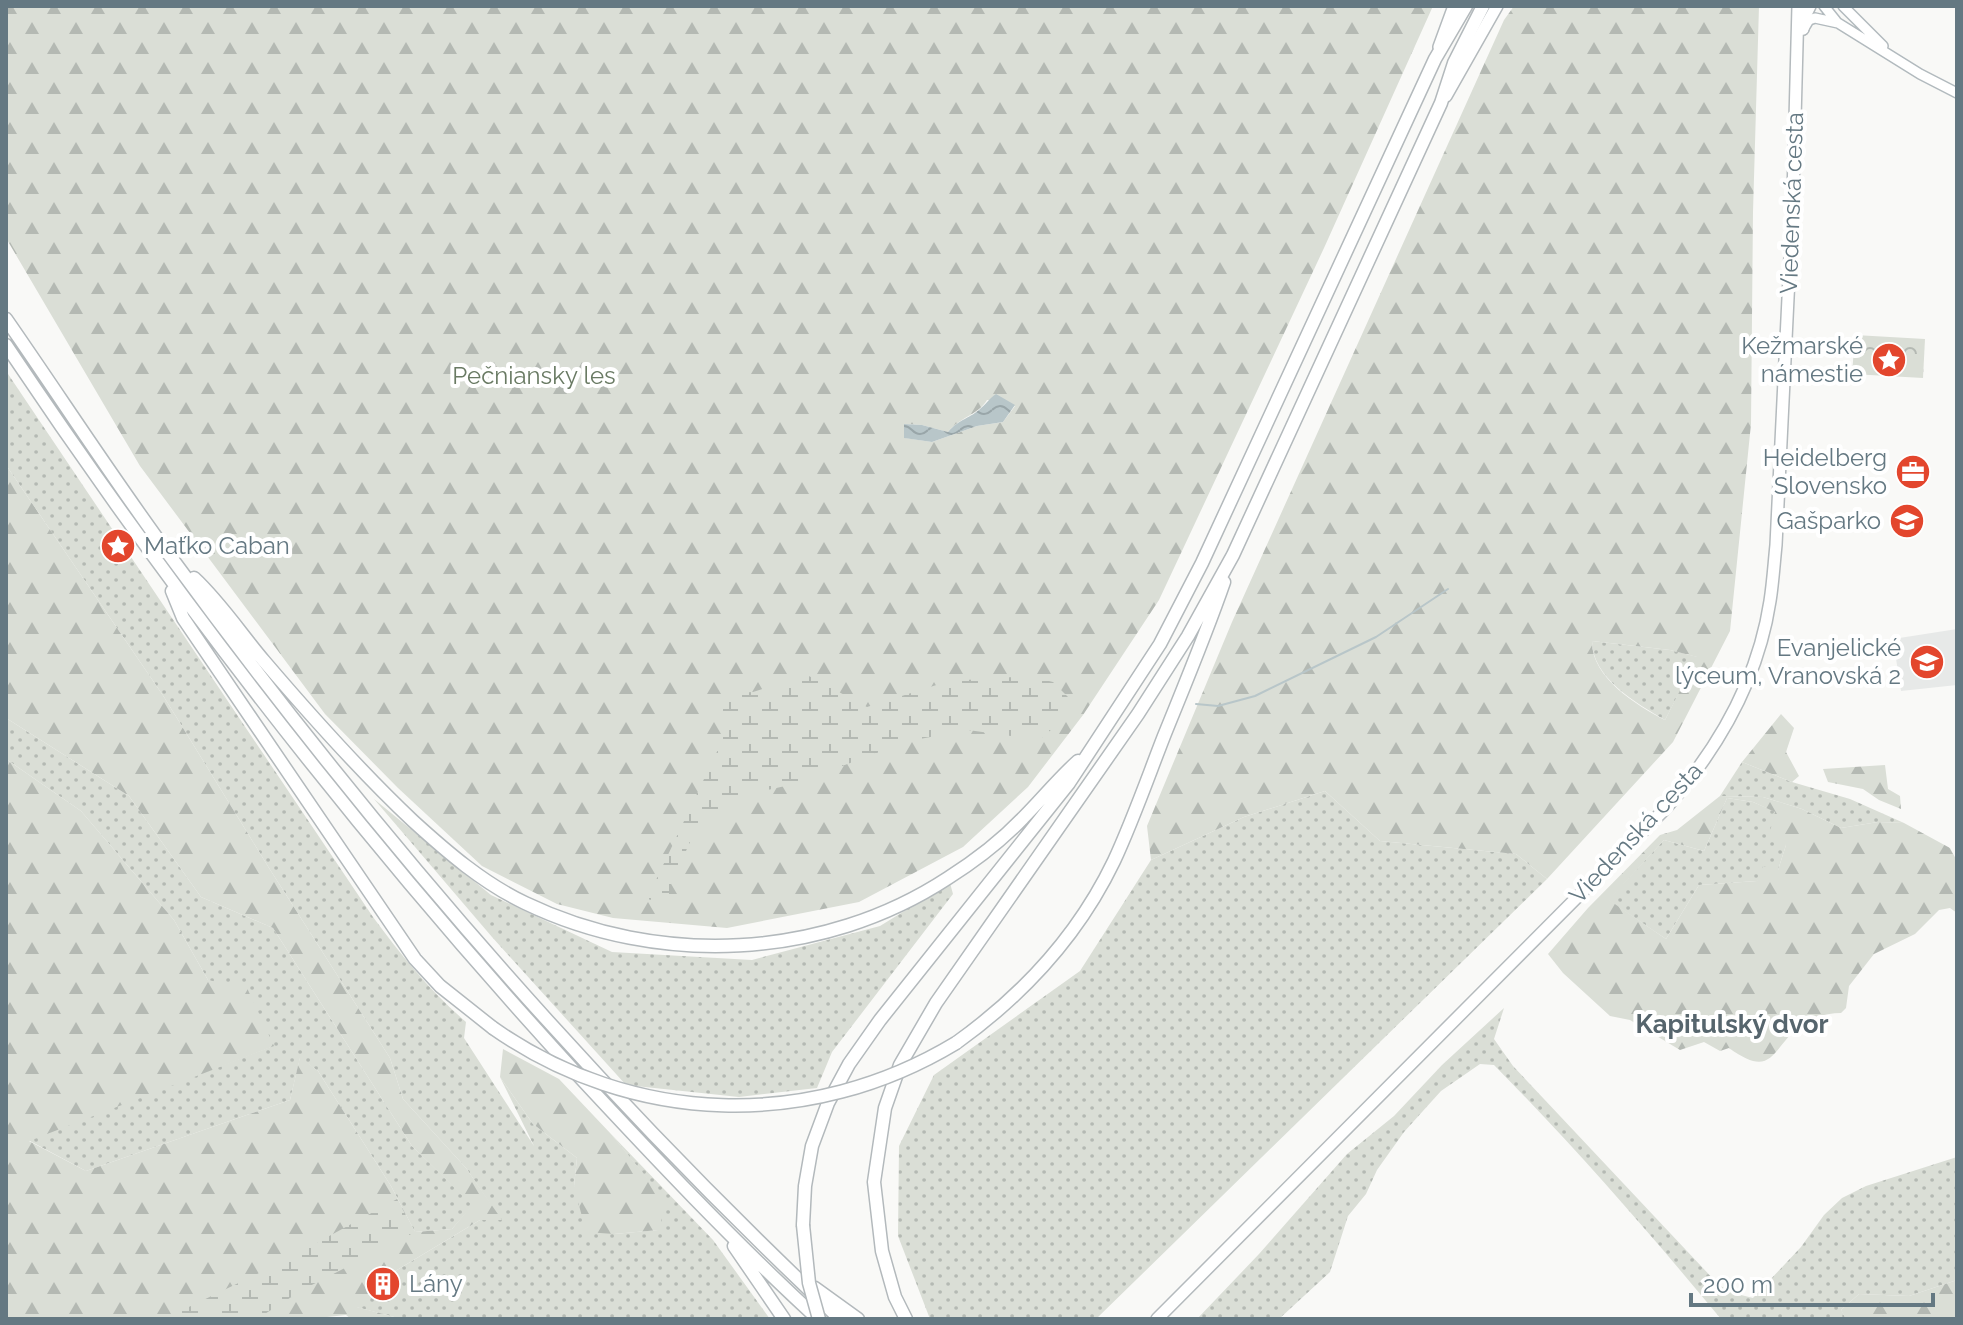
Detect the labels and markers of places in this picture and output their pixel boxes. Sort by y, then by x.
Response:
place label: Kežmarské námestie [1741,331,1863,388]
place icon: Kežmarské námestie [1870,341,1908,379]
place label: Heidelberg Slovensko [1763,443,1887,500]
office icon: Heidelberg Slovensko [1894,453,1932,491]
school or university icon: Gašparko [1888,502,1926,540]
place label: Gašparko [1776,506,1881,535]
place icon: Maťko Caban [99,527,137,565]
place label: Maťko Caban [144,531,290,560]
place label: Evanjelické lýceum, Vranovská 2 [1675,633,1901,690]
school or university icon: Evanjelické lýceum, Vranovská 2 [1908,643,1946,681]
building icon: Lány [364,1265,402,1303]
place label: Lány [409,1269,463,1298]

